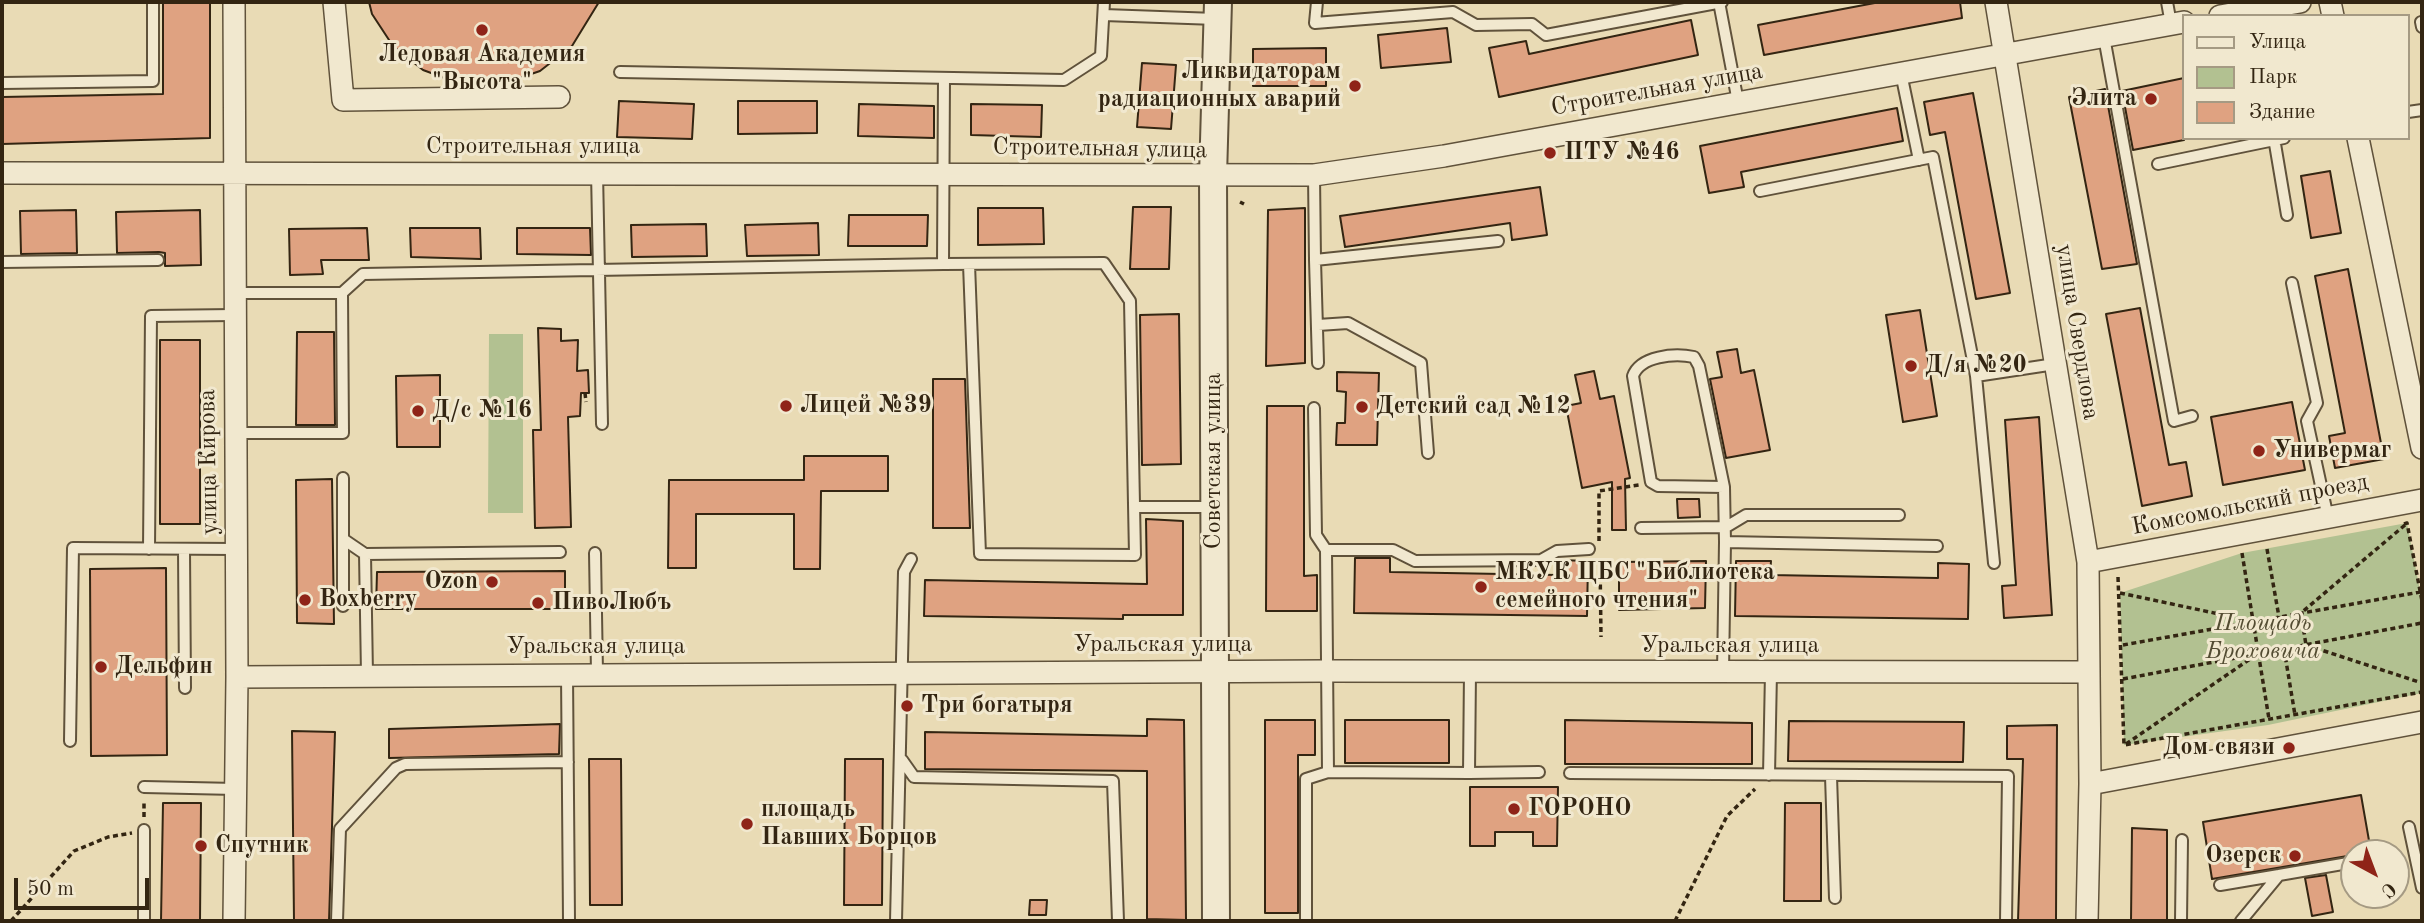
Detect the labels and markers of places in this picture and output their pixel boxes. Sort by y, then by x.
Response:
marker: Ледовая Академия "Высота" [474,22,490,38]
place label: Ледовая Академия "Высота" [379,41,585,97]
place label: Ликвидаторам радиационных аварий [1098,58,1341,114]
marker: Ликвидаторам радиационных аварий [1347,78,1363,94]
place label: Элита [2071,85,2137,113]
marker: Элита [2143,91,2159,107]
place label: ПТУ №46 [1564,139,1679,167]
marker: ПТУ №46 [1542,145,1558,161]
place label: Д/я №20 [1925,352,2027,380]
marker: Д/я №20 [1903,358,1919,374]
place label: Лицей №39 [800,392,932,420]
place label: Детский сад №12 [1376,393,1571,421]
place label: Д/с №16 [432,397,532,425]
marker: Лицей №39 [778,398,794,414]
marker: Детский сад №12 [1354,399,1370,415]
marker: Д/с №16 [410,403,426,419]
place label: Универмаг [2273,437,2391,465]
marker: Универмаг [2251,443,2267,459]
place label: МКУК ЦБС "Библиотека семейного чтения" [1495,559,1775,615]
place label: Ozon [424,568,478,596]
marker: Ozon [484,574,500,590]
marker: МКУК ЦБС "Библиотека семейного чтения" [1473,579,1489,595]
place label: Boxberry [319,586,417,614]
place label: ПивоЛюбъ [552,589,671,617]
marker: Boxberry [297,592,313,608]
marker: ПивоЛюбъ [530,595,546,611]
place label: Дельфин [115,653,213,681]
marker: Дельфин [93,659,109,675]
place label: Три богатыря [921,692,1073,720]
marker: Три богатыря [899,698,915,714]
place label: Дом связи [2163,734,2275,762]
marker: Дом связи [2281,740,2297,756]
place label: ГОРОНО [1528,795,1631,823]
place label: площадь Павших Борцов [761,796,937,852]
marker: ГОРОНО [1506,801,1522,817]
marker: площадь Павших Борцов [739,816,755,832]
place label: Спутник [215,832,309,860]
marker: Спутник [193,838,209,854]
place label: Озерск [2205,842,2281,870]
marker: Озерск [2287,848,2303,864]

